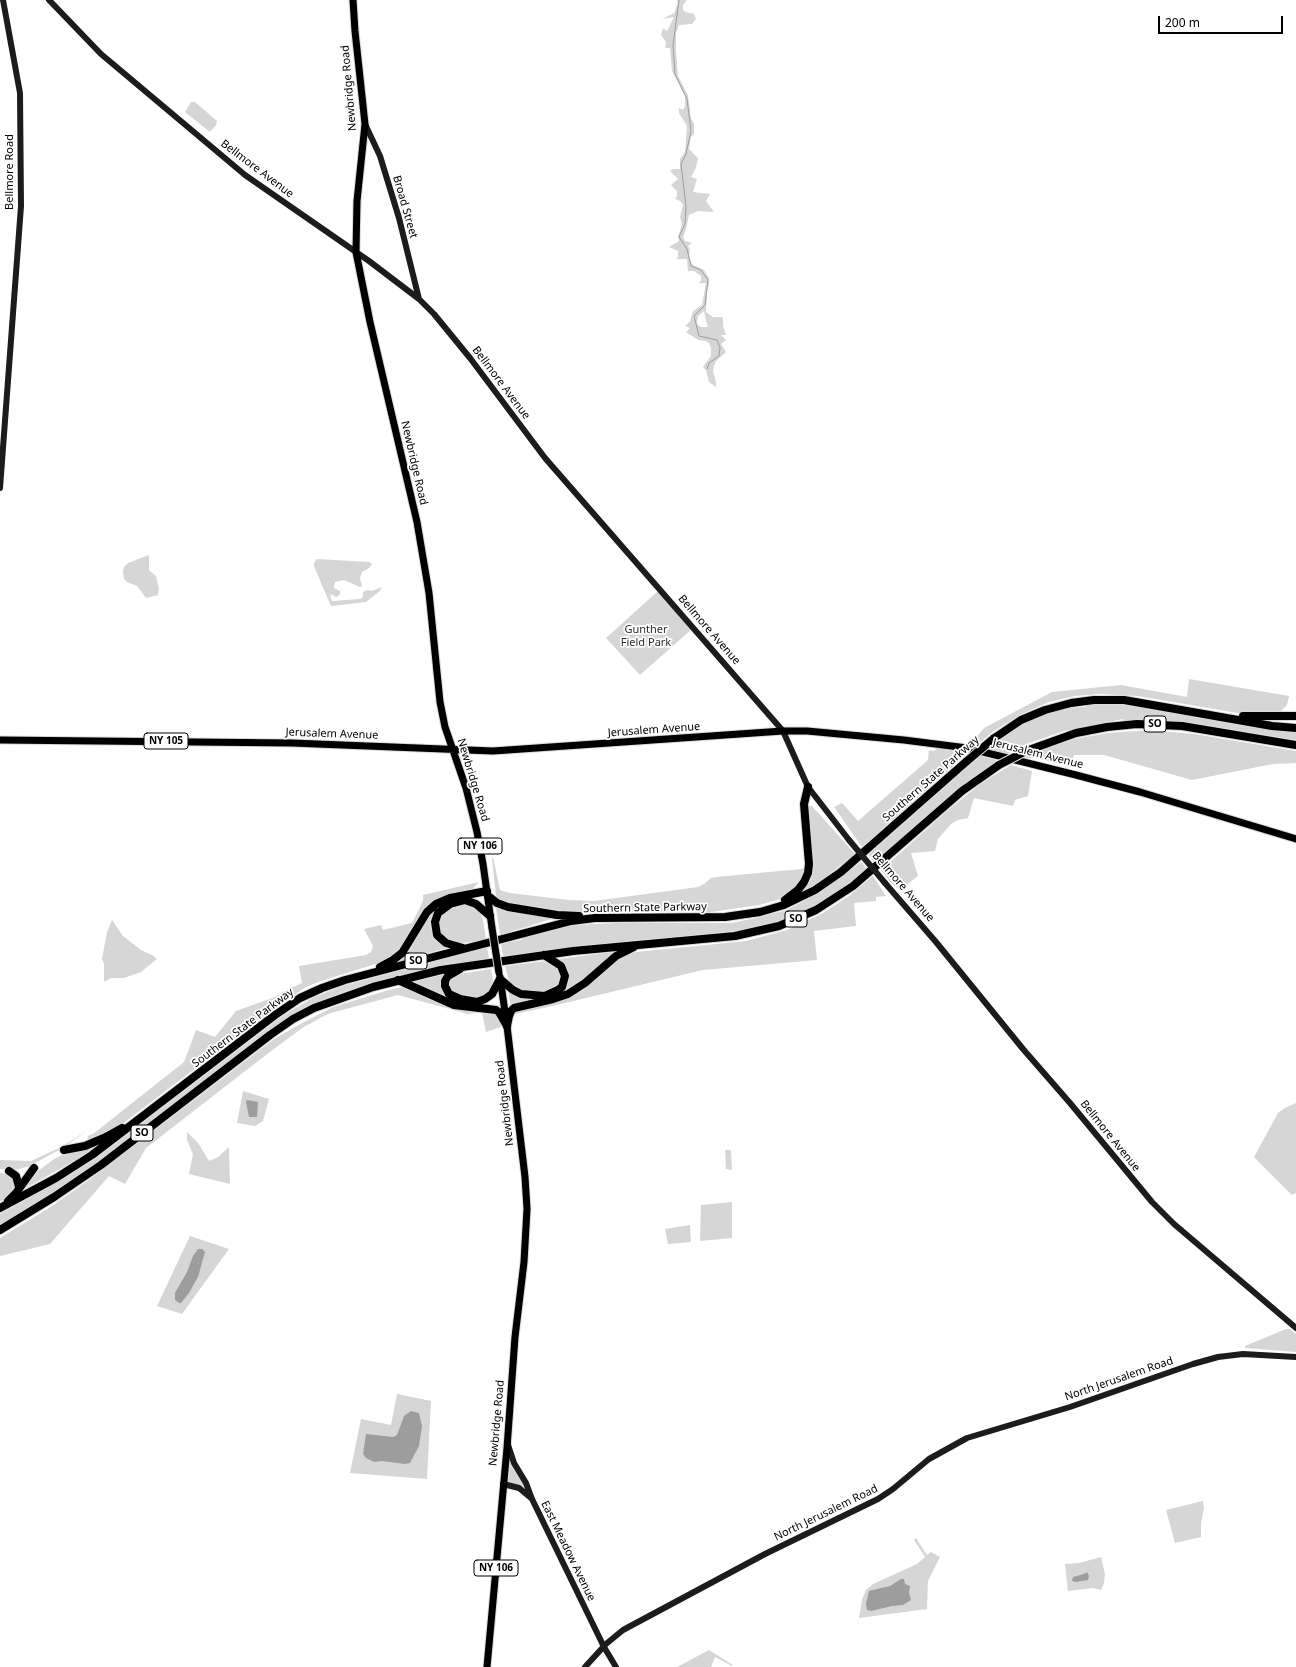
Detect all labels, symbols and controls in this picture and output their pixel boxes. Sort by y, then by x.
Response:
scale bar [1160,8,1285,34]
text: 200 m [1165,14,1200,31]
street label: Newbridge Road [339,45,359,131]
street label: Bellmore Road [3,134,17,210]
street label: Bellmore Avenue [218,137,296,201]
street label: Broad Street [390,174,420,240]
street label: Bellmore Avenue [469,344,533,422]
street label: Newbridge Road [398,420,430,506]
street label: Bellmore Avenue [675,592,743,668]
park label: Gunther Field Park [621,623,671,649]
road number: SO [1144,716,1166,732]
street label: Jerusalem Avenue [607,720,701,740]
street label: Jerusalem Avenue [285,726,379,742]
road number: NY 105 [144,733,188,749]
street label: Southern State Parkway [880,733,982,825]
street label: Jerusalem Avenue [991,736,1085,772]
street label: Newbridge Road [454,737,492,823]
road number: NY 106 [458,838,502,854]
street label: Bellmore Avenue [869,849,937,925]
street label: Southern State Parkway [583,900,707,916]
road number: SO [785,911,807,927]
road number: SO [405,953,427,969]
street label: Southern State Parkway [190,986,296,1070]
street label: Newbridge Road [493,1059,517,1147]
street label: Bellmore Avenue [1077,1098,1143,1174]
road number: SO [131,1125,153,1141]
street label: North Jerusalem Road [1063,1354,1175,1404]
street label: Newbridge Road [487,1380,507,1466]
street label: North Jerusalem Road [772,1482,880,1544]
street label: East Meadow Avenue [538,1499,598,1603]
road number: NY 106 [474,1560,518,1576]

